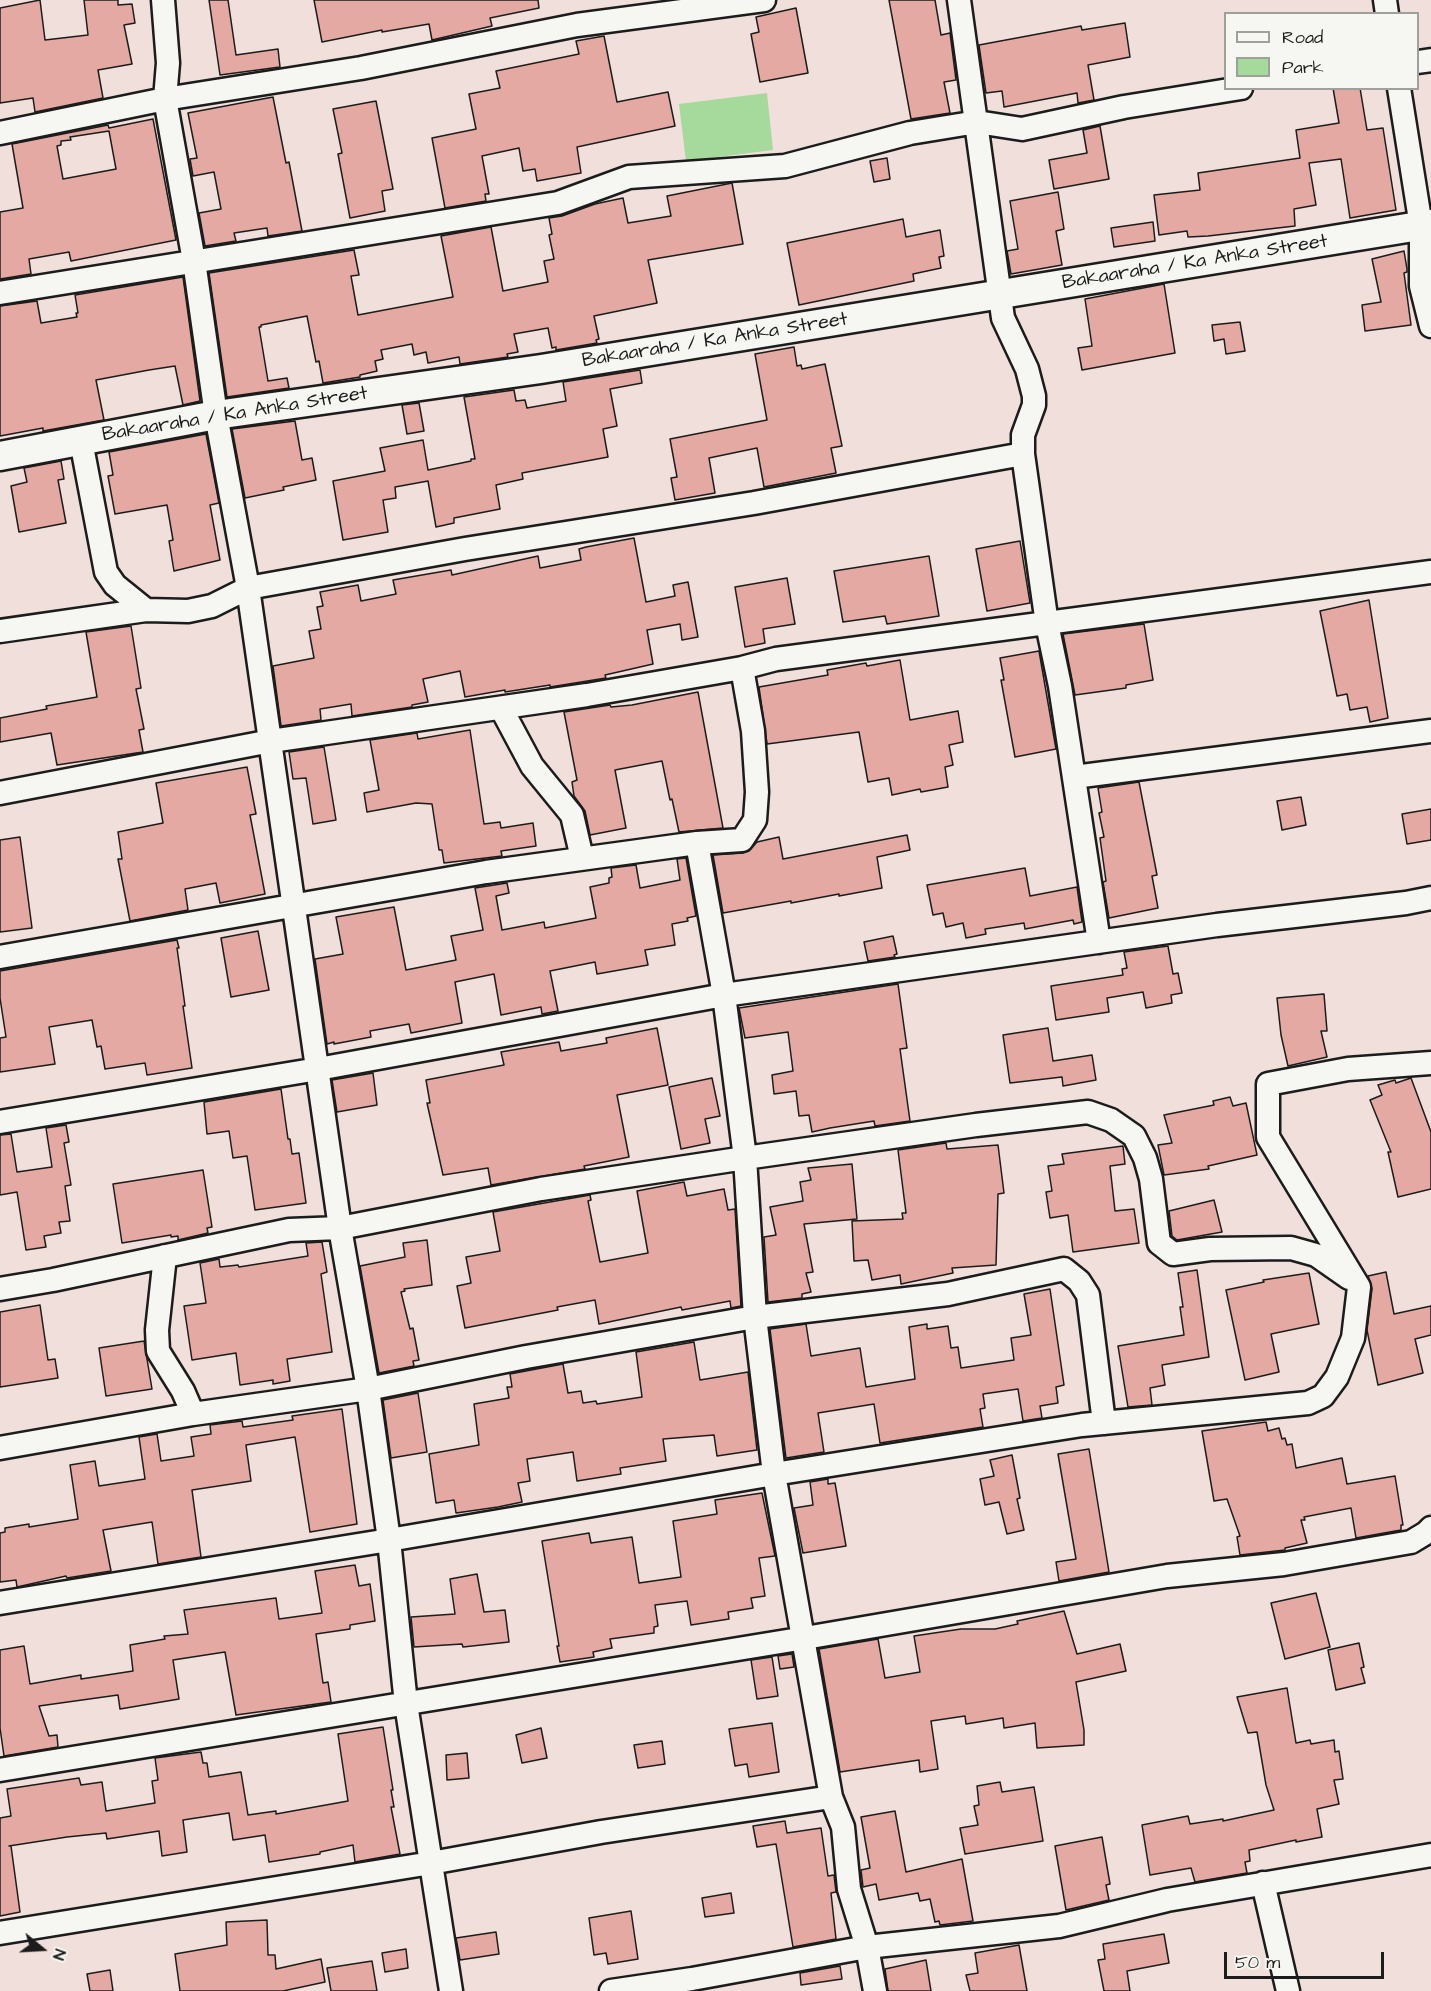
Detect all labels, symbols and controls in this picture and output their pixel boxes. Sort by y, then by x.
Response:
legend [1224,12,1419,90]
text: Road [1282,25,1323,50]
text: Park [1282,55,1324,80]
street label: Bakaaraha / Ka Anka Street [1060,230,1330,296]
street label: Bakaaraha / Ka Anka Street [580,308,850,374]
street label: Bakaaraha / Ka Anka Street [100,382,370,448]
north arrow [12,1919,72,1979]
scale bar [1227,1940,1388,1978]
text: N [47,1946,71,1963]
text: 50 m [1235,1950,1280,1975]

